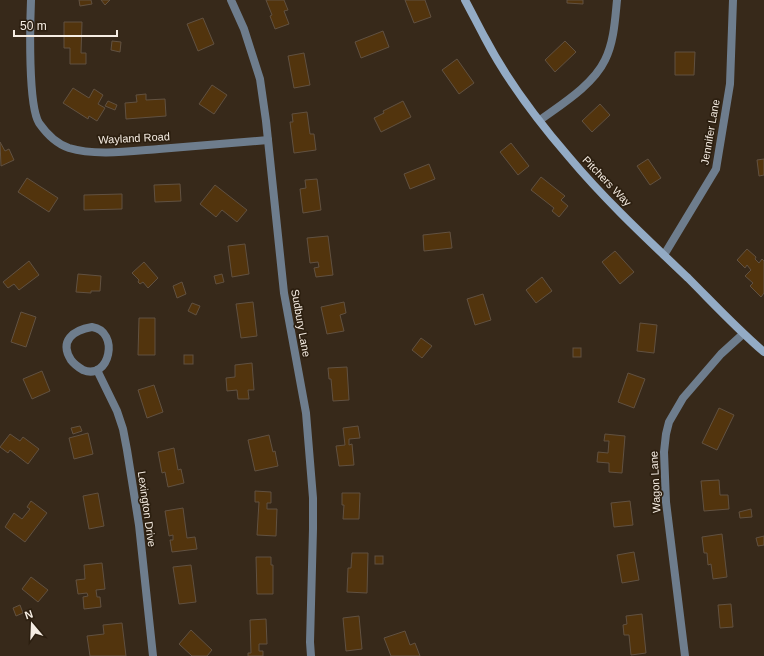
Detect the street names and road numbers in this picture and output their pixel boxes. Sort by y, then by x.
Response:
street label: Jennifer Lane [698,98,722,166]
street label: Wayland Road [98,130,170,146]
street label: Pitchers Way [580,154,634,209]
street label: Sudbury Lane [289,288,313,358]
street label: Wagon Lane [647,451,663,513]
street label: Lexington Drive [136,470,158,548]

